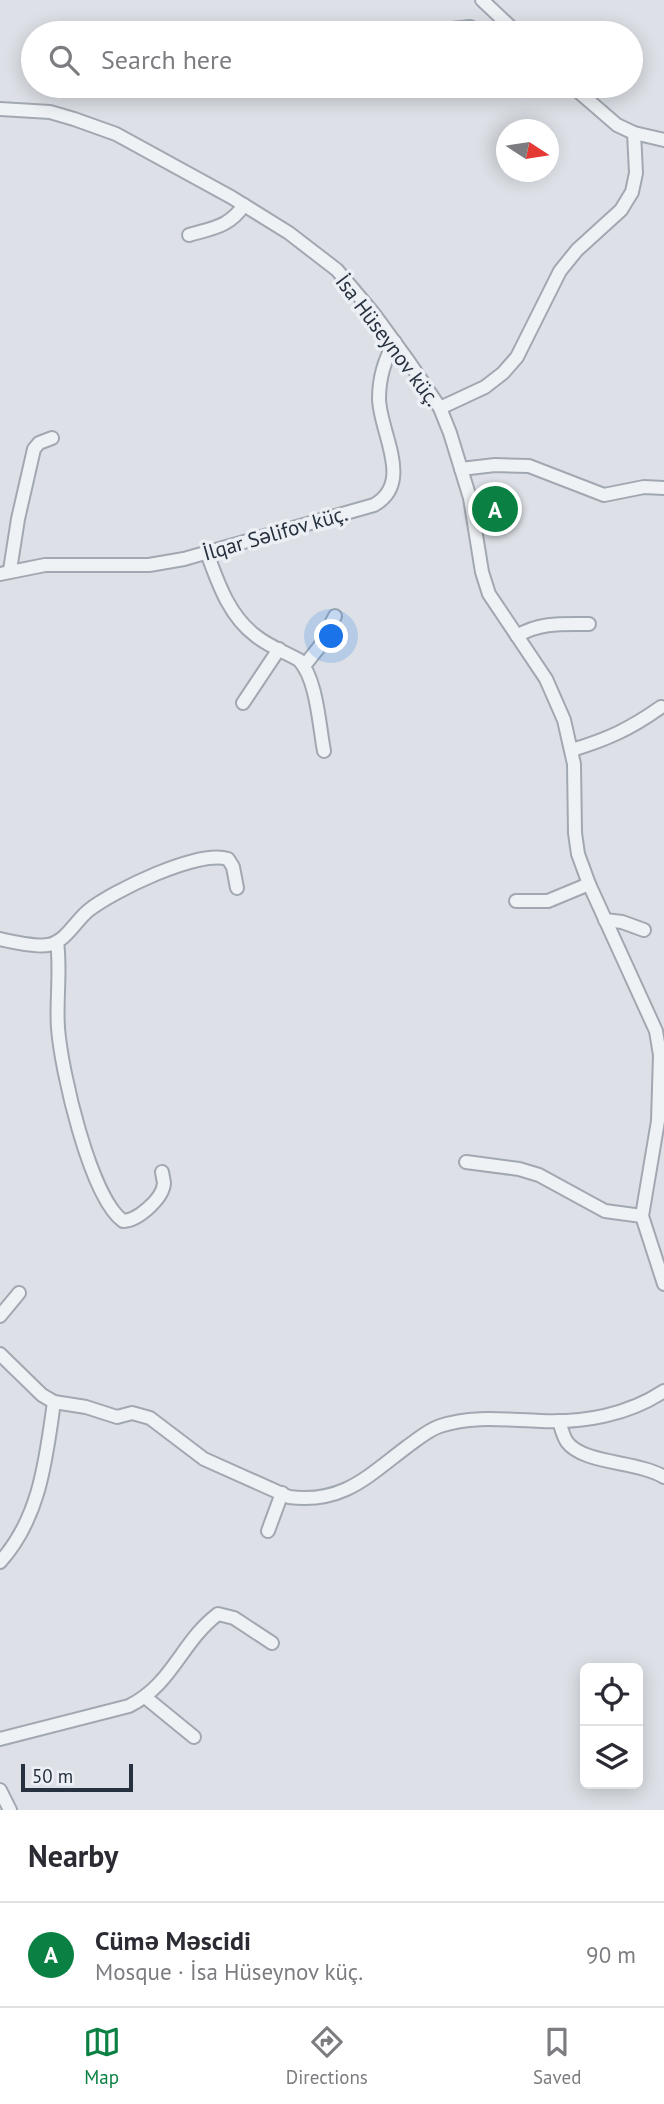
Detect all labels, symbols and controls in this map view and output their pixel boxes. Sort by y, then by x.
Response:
search box [21,21,643,98]
icon: search [45,41,83,79]
text: Search here [101,43,232,76]
north arrow [496,119,559,182]
street label: İsa Hüseynov küç. [330,269,446,411]
pin: A [472,483,518,535]
street label: İlqar Səlifov küç. [200,499,350,567]
your location [314,619,348,653]
map controls [580,1663,643,1789]
button: locate [580,1663,643,1726]
button: layers [580,1726,643,1789]
scale bar [21,1761,133,1793]
text: 50 m [32,1764,73,1788]
text: Nearby [28,1836,118,1875]
text: Cümə Məscidi [95,1924,251,1957]
text: A [44,1940,58,1969]
text: 90 m [586,1940,636,1969]
text: Mosque · İsa Hüseynov küç. [95,1957,363,1986]
tab: Map [83,2023,121,2089]
tab: Directions [286,2023,368,2089]
tab: Saved [533,2023,581,2089]

